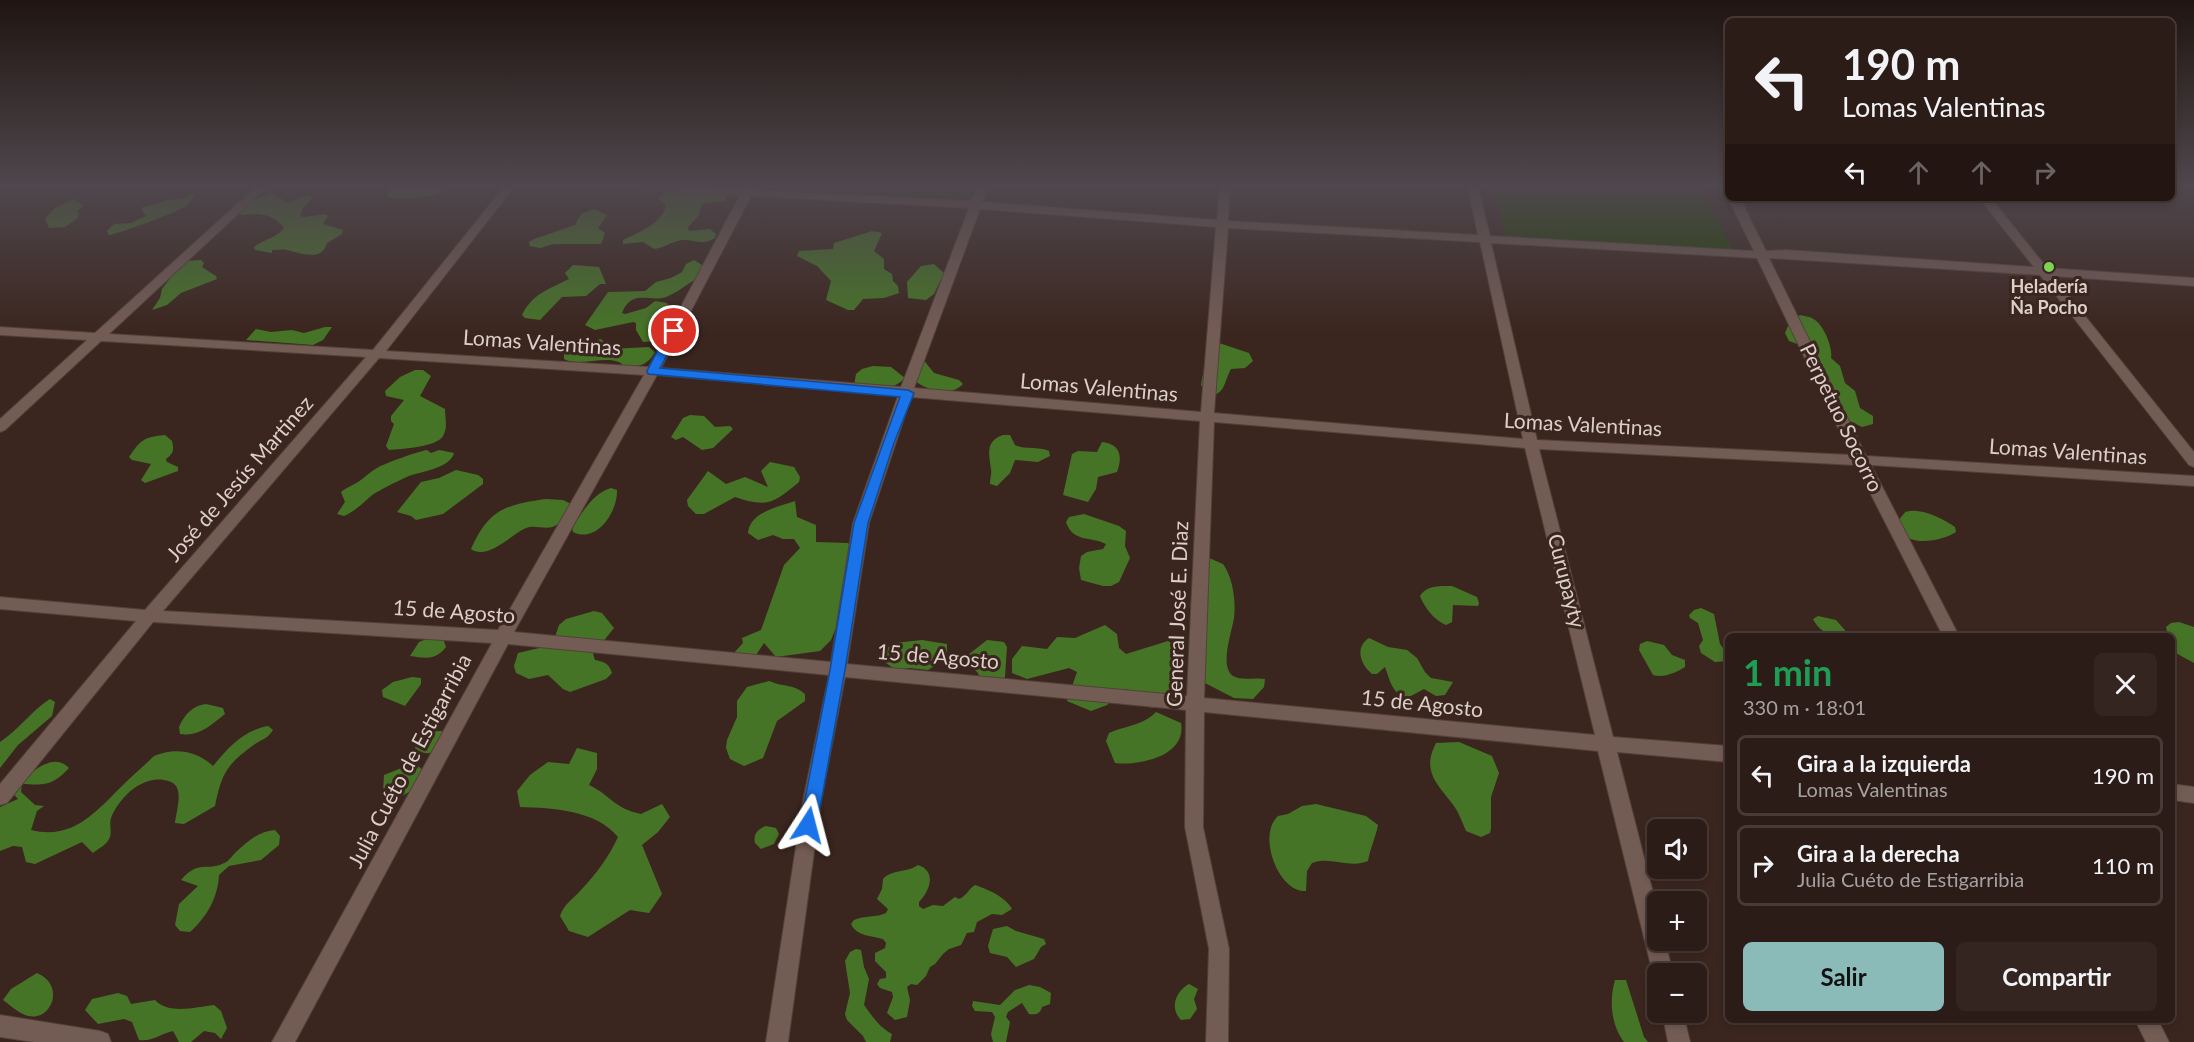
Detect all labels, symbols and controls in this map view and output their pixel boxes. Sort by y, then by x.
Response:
text: 190 m [1842,39,1960,89]
icon: left [1743,42,1821,120]
text: Lomas Valentinas [1842,90,2045,123]
icon: left [1839,156,1872,189]
icon: ahead [1902,156,1935,189]
icon: ahead [1965,156,1998,189]
icon: right [2028,156,2061,189]
marker: Heladería Ña Pocho [2042,260,2056,274]
place label: Heladería Ña Pocho [2010,275,2088,318]
pin [648,305,699,356]
icon: arrive [657,314,690,347]
street label: Lomas Valentinas [462,324,622,359]
street label: Perpetuo Socorro [1796,339,1889,496]
street label: Lomas Valentinas [1019,367,1179,406]
street label: José de Jesús Martinez [160,390,317,566]
street label: Lomas Valentinas [1503,407,1663,440]
street label: Lomas Valentinas [1988,433,2148,468]
street label: General José E. Diaz [1161,521,1192,707]
street label: Curupayty [1544,531,1591,630]
street label: 15 de Agosto [392,594,516,627]
street label: 15 de Agosto [876,638,1000,673]
street label: Julia Cuéto de Estigarribia [342,649,476,871]
text: 1 min [1743,650,1832,694]
button: close [2094,653,2157,716]
street label: 15 de Agosto [1360,684,1485,721]
text: 330 m · 18:01 [1743,695,1866,719]
text: Gira a la izquierda [1797,750,1971,777]
icon: left [1746,759,1779,792]
text: 190 m [2092,762,2154,789]
text: Lomas Valentinas [1797,777,1948,801]
position arrow [776,793,840,857]
map controls [1647,819,1707,1023]
button: sound [1647,819,1707,879]
text: Gira a la derecha [1797,840,1960,867]
icon: right [1746,849,1779,882]
text: 110 m [2092,852,2154,879]
text: Julia Cuéto de Estigarribia [1797,867,2024,891]
button: + [1647,891,1707,951]
button: Salir [1743,942,1944,1011]
button: Compartir [1956,942,2157,1011]
button: − [1647,963,1707,1023]

